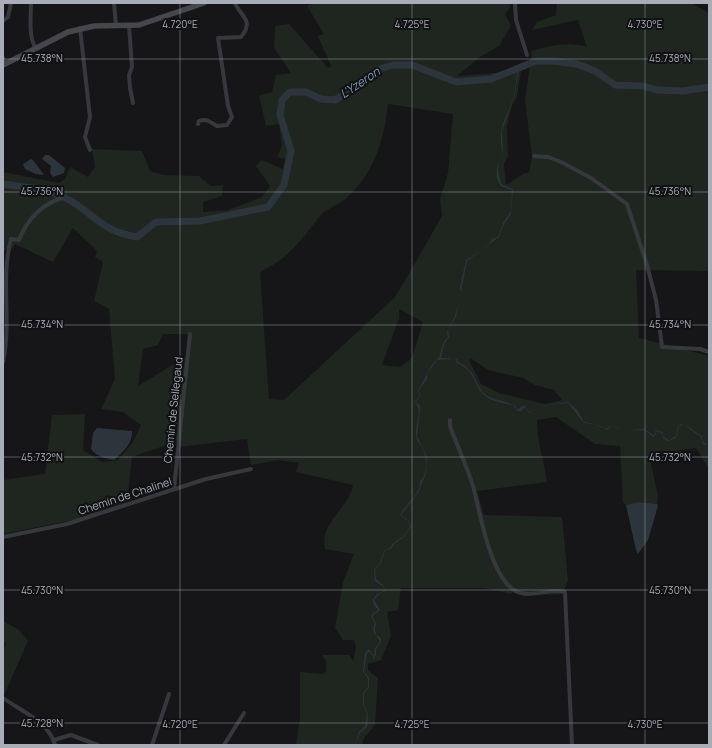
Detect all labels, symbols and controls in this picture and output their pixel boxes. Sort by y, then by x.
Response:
text: 4.720°E [162,17,198,31]
text: 4.725°E [395,17,430,31]
text: 4.730°E [627,17,663,31]
text: 45.738°N [21,51,63,65]
text: 45.738°N [649,51,691,65]
water label: L'Yzeron [336,63,384,102]
text: 45.736°N [21,184,63,198]
text: 45.736°N [649,184,691,198]
text: 45.734°N [21,317,63,331]
text: 45.734°N [649,317,691,331]
street label: Chemin de Sellegaud [159,356,186,464]
text: 45.732°N [21,450,63,464]
text: 45.732°N [649,450,691,464]
street label: Chemin de Chalinel [76,473,174,518]
text: 45.730°N [21,583,63,597]
text: 45.730°N [649,583,691,597]
text: 45.728°N [21,716,63,730]
text: 4.720°E [162,717,198,731]
text: 4.725°E [395,717,430,731]
text: 4.730°E [627,717,663,731]

